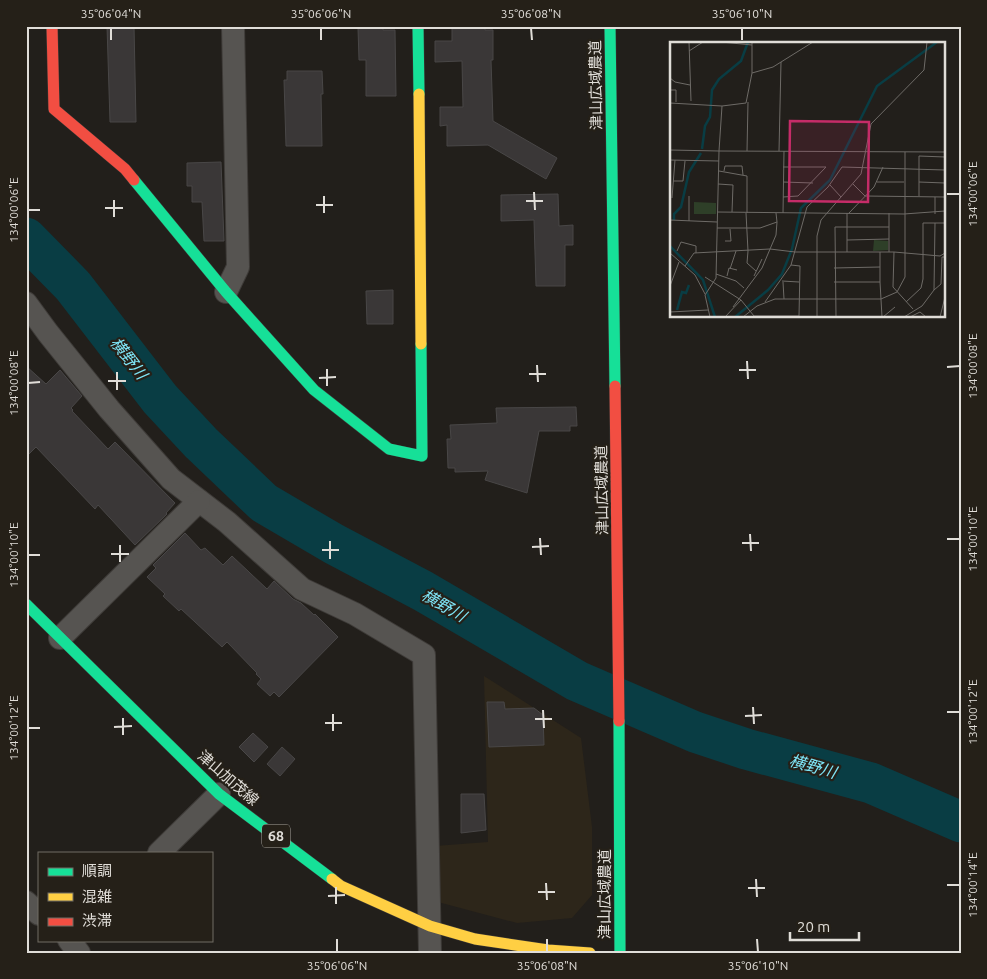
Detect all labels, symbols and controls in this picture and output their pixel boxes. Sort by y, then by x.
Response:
text: 35°06'04"N [81,7,141,20]
text: 35°06'06"N [291,7,351,20]
text: 35°06'08"N [501,7,561,20]
text: 35°06'10"N [712,7,772,20]
street label: 津山広域農道 [586,40,605,130]
inset map [670,42,944,318]
text: 134°00'06"E [966,161,979,227]
text: 134°00'06"E [7,177,20,243]
text: 134°00'08"E [966,333,979,399]
water label: 横野川 [107,334,152,384]
text: 134°00'08"E [7,350,20,416]
street label: 津山広域農道 [592,445,611,535]
text: 134°00'10"E [966,506,979,572]
text: 134°00'10"E [7,522,20,588]
water label: 横野川 [419,585,471,626]
text: 134°00'12"E [966,679,979,745]
text: 134°00'12"E [7,695,20,761]
street label: 津山加茂線 [194,747,262,809]
water label: 横野川 [787,751,840,782]
road number: 68 [262,824,290,848]
street label: 津山広域農道 [596,849,613,939]
legend [38,852,212,942]
text: 134°00'14"E [966,852,979,918]
text: 順調 [82,862,112,879]
text: 混雑 [82,888,112,905]
scale bar [790,909,858,941]
text: 渋滞 [82,912,112,929]
text: 20 m [797,918,830,935]
text: 35°06'06"N [307,959,367,972]
text: 35°06'08"N [517,959,577,972]
text: 35°06'10"N [728,959,788,972]

